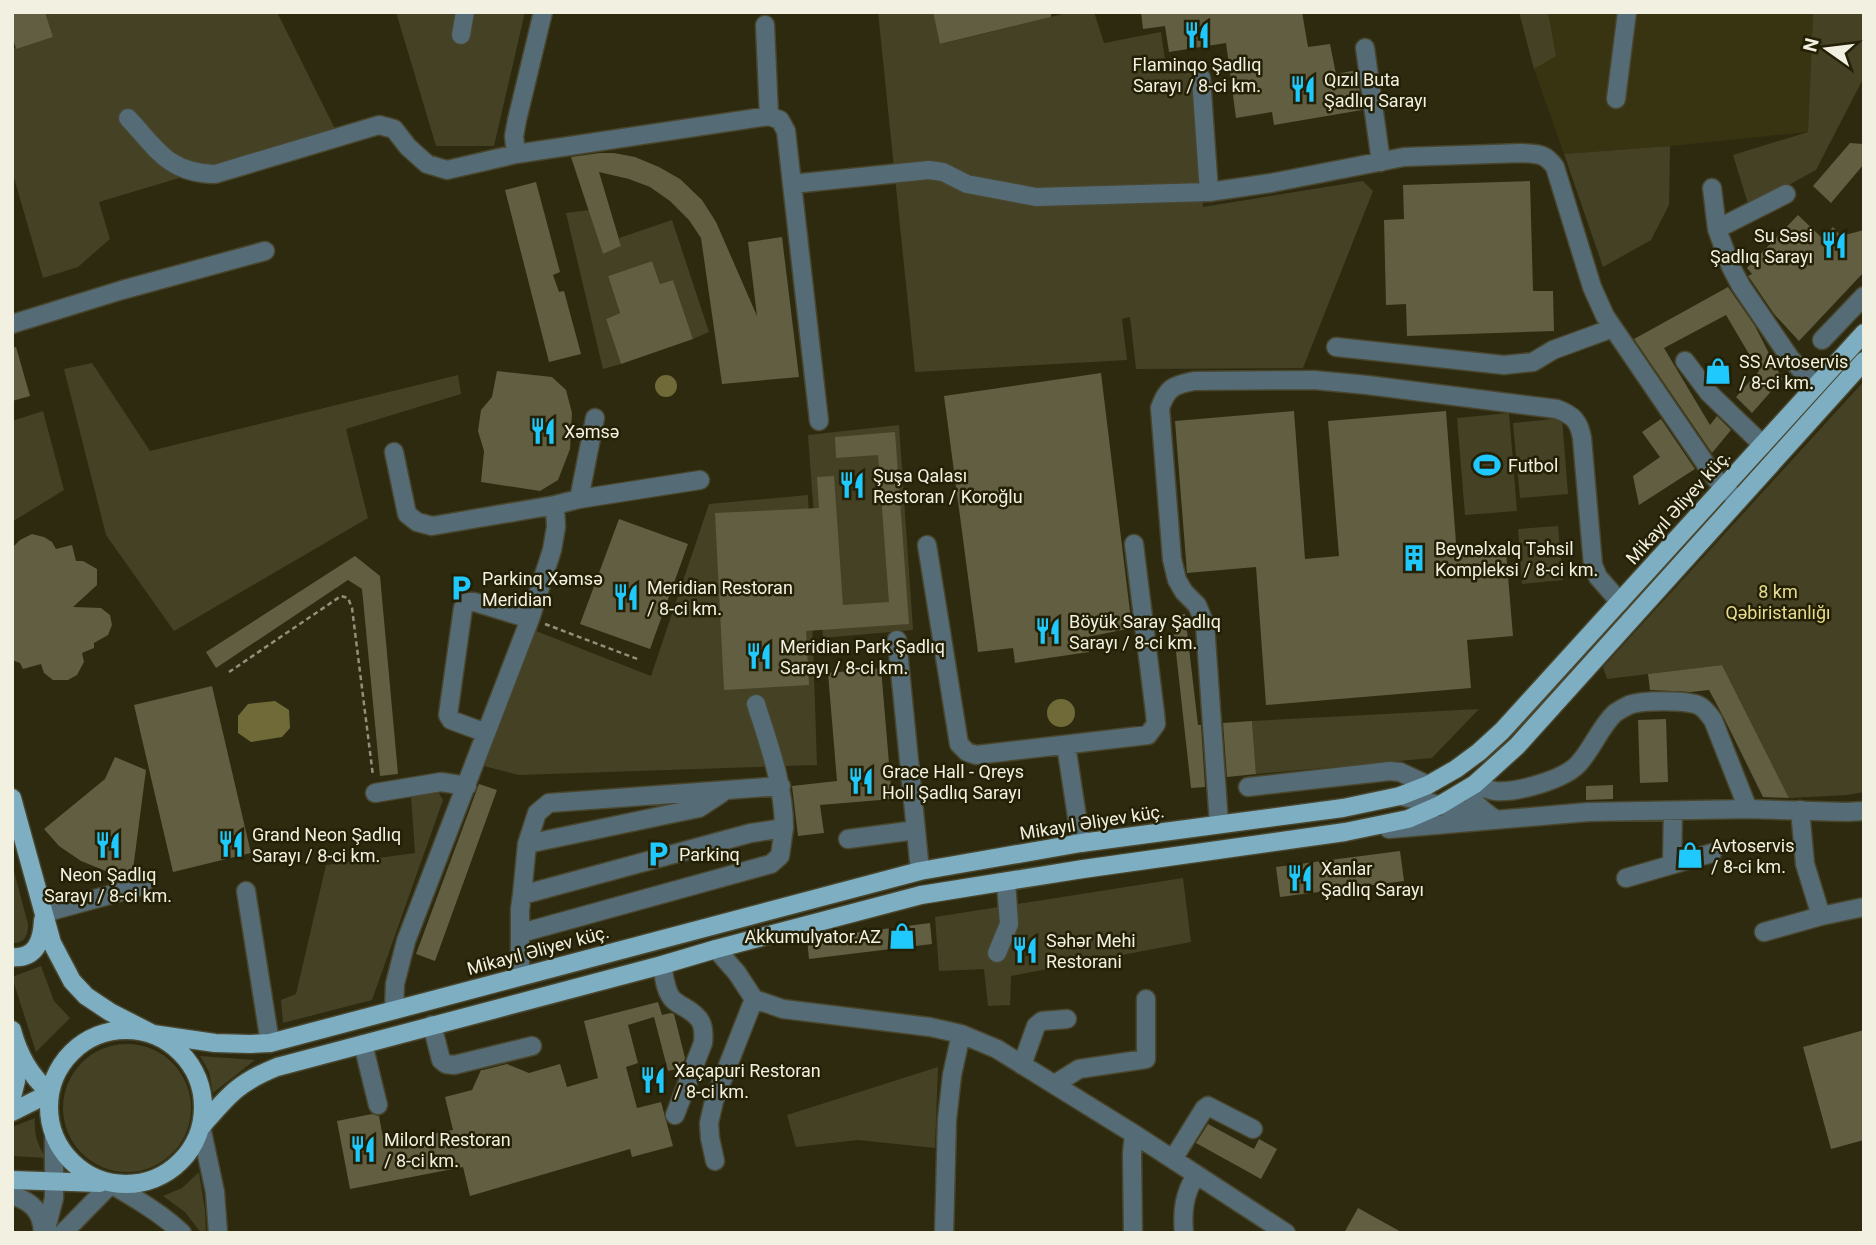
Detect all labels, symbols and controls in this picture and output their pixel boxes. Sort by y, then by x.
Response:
north arrow [1792,14,1862,84]
restaurant icon: Flaminqo Şadlıq Sarayı / 8-ci km. [1182,20,1212,50]
text: N [1798,36,1824,54]
place label: Flaminqo Şadlıq Sarayı / 8-ci km. [1133,54,1261,96]
place label: Qızıl Buta Şadlıq Sarayı [1324,69,1427,111]
restaurant icon: Qızıl Buta Şadlıq Sarayı [1288,74,1318,104]
place label: Su Səsi Şadlıq Sarayı [1710,225,1813,267]
restaurant icon: Su Səsi Şadlıq Sarayı [1819,230,1849,260]
place label: SS Avtoservis / 8-ci km. [1739,351,1848,393]
shop icon: SS Avtoservis / 8-ci km. [1703,356,1733,386]
restaurant icon: Xəmsə [528,416,558,446]
place label: Xəmsə [564,421,619,442]
street label: Mikayıl Əliyev küç. [1621,446,1735,568]
sports icon: Futbol [1472,450,1502,480]
place label: Futbol [1508,455,1558,476]
place label: Şuşa Qalası Restoran / Koroğlu [873,465,1023,507]
restaurant icon: Şuşa Qalası Restoran / Koroğlu [837,470,867,500]
place label: Beynəlxalq Təhsil Kompleksi / 8-ci km. [1435,538,1598,580]
building icon: Beynəlxalq Təhsil Kompleksi / 8-ci km. [1399,543,1429,573]
place label: Parkinq Xəmsə Meridian [482,568,603,610]
parking icon: Parkinq Xəmsə Meridian [446,573,476,603]
place label: Meridian Restoran / 8-ci km. [647,577,793,619]
park label: 8 km Qəbiristanlığı [1725,581,1831,623]
restaurant icon: Meridian Restoran / 8-ci km. [611,582,641,612]
place label: Böyük Saray Şadlıq Sarayı / 8-ci km. [1069,611,1221,653]
restaurant icon: Böyük Saray Şadlıq Sarayı / 8-ci km. [1033,616,1063,646]
place label: Meridian Park Şadlıq Sarayı / 8-ci km. [780,636,945,678]
restaurant icon: Meridian Park Şadlıq Sarayı / 8-ci km. [744,641,774,671]
place label: Grace Hall - Qreys Holl Şadlıq Sarayı [882,761,1024,803]
restaurant icon: Grace Hall - Qreys Holl Şadlıq Sarayı [846,766,876,796]
street label: Mikayıl Əliyev küç. [1018,800,1166,844]
place label: Grand Neon Şadlıq Sarayı / 8-ci km. [252,824,401,866]
restaurant icon: Grand Neon Şadlıq Sarayı / 8-ci km. [216,829,246,859]
restaurant icon: Neon Şadlıq Sarayı / 8-ci km. [93,830,123,860]
place label: Avtoservis / 8-ci km. [1711,835,1794,877]
parking icon: Parkinq [643,839,673,869]
shop icon: Avtoservis / 8-ci km. [1675,840,1705,870]
place label: Parkinq [679,844,740,865]
place label: Xanlar Şadlıq Sarayı [1321,858,1424,900]
restaurant icon: Xanlar Şadlıq Sarayı [1285,863,1315,893]
place label: Neon Şadlıq Sarayı / 8-ci km. [44,864,172,906]
street label: Mikayıl Əliyev küç. [465,921,611,979]
shop icon: Akkumulyator.AZ [887,921,917,951]
place label: Akkumulyator.AZ [745,926,881,947]
place label: Səhər Mehi Restorani [1046,930,1136,972]
restaurant icon: Səhər Mehi Restorani [1010,935,1040,965]
place label: Xaçapuri Restoran / 8-ci km. [674,1060,821,1102]
restaurant icon: Xaçapuri Restoran / 8-ci km. [638,1065,668,1095]
place label: Milord Restoran / 8-ci km. [384,1129,511,1171]
restaurant icon: Milord Restoran / 8-ci km. [348,1134,378,1164]

